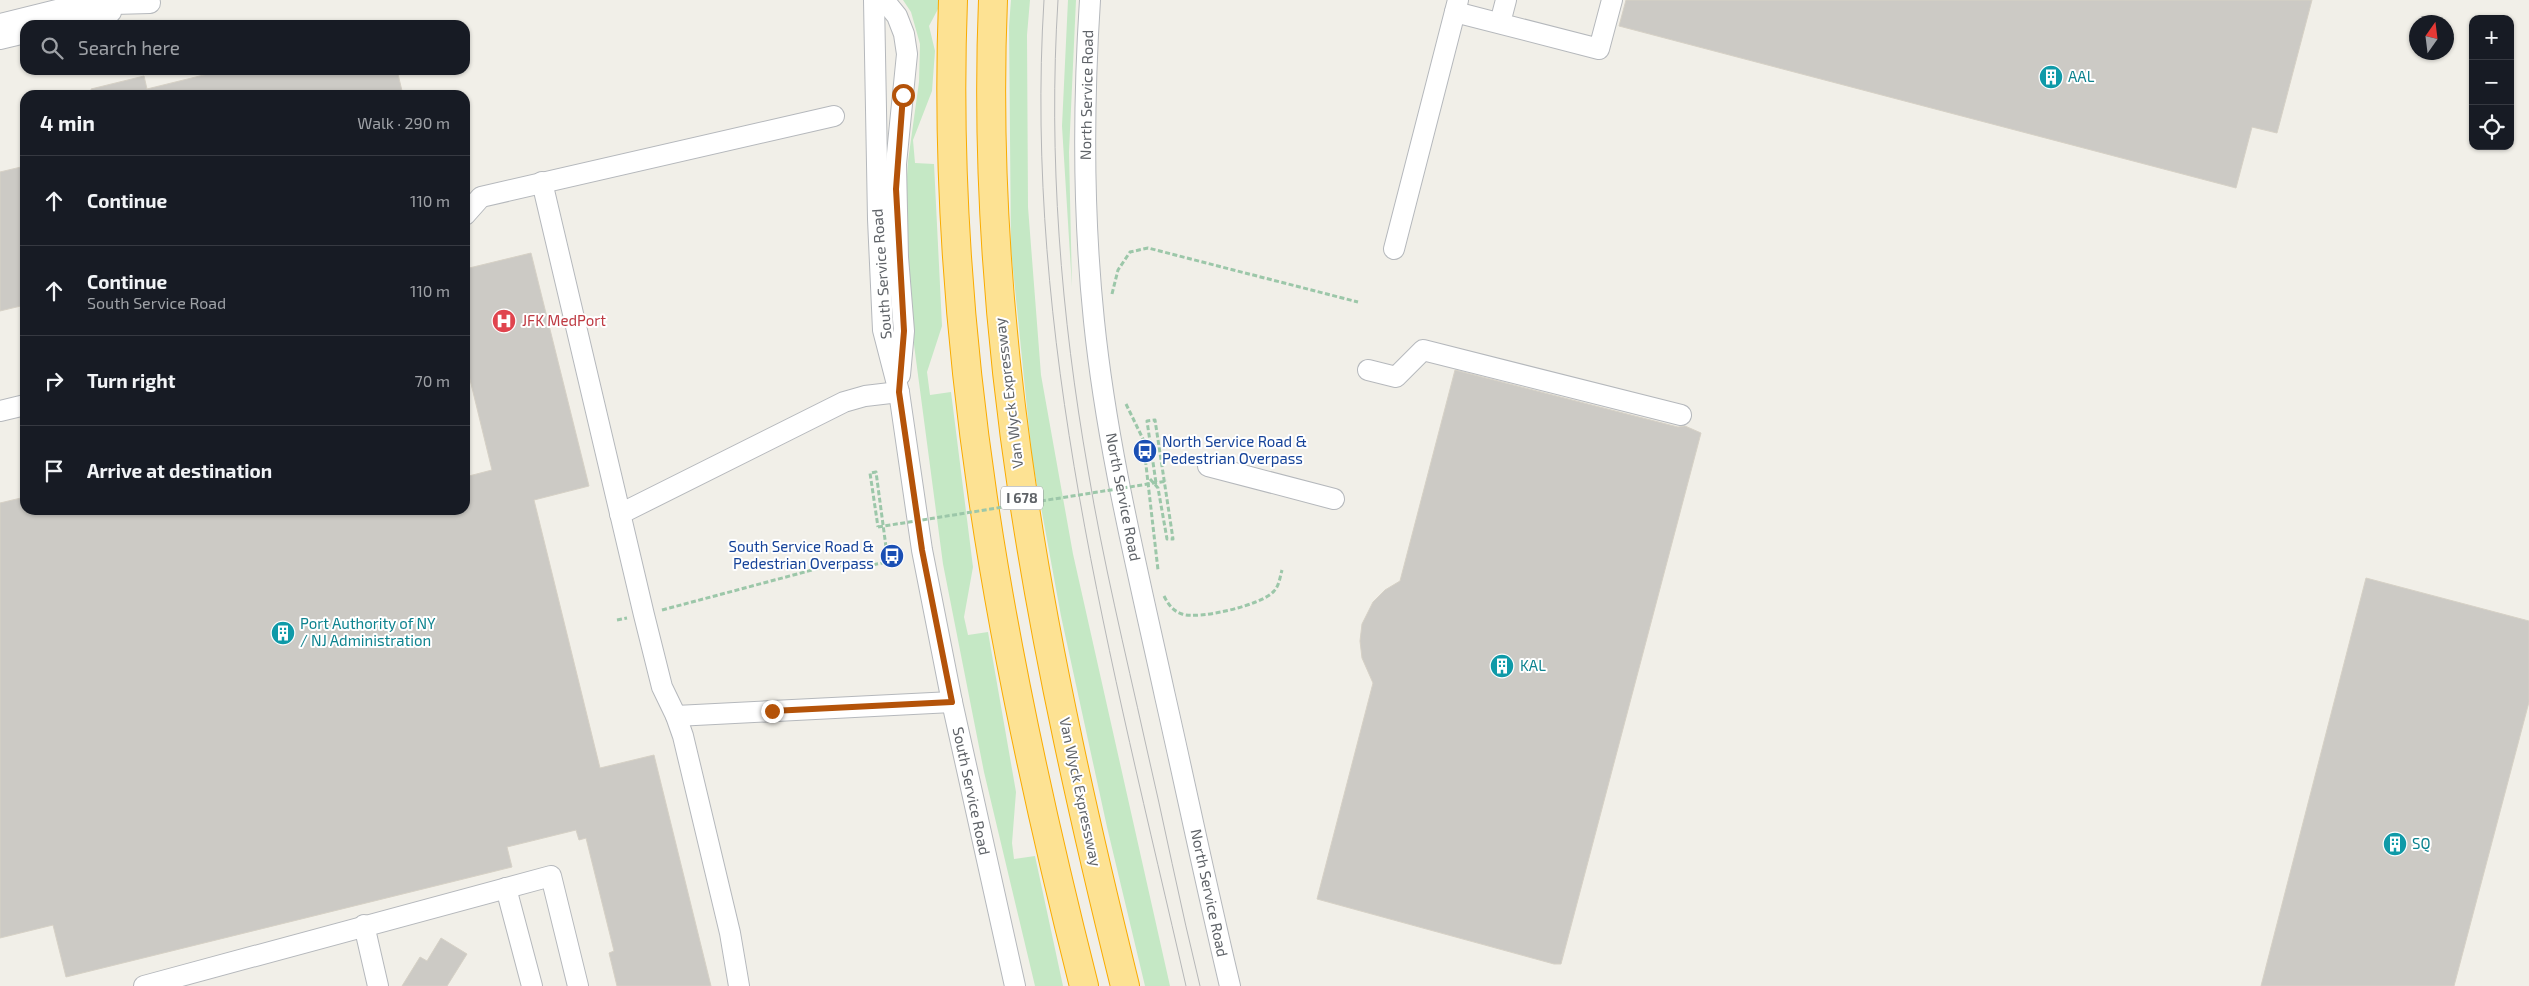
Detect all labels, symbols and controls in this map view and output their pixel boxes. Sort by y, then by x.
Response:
north arrow [2409,15,2454,60]
map controls [2469,15,2514,150]
button: + [2469,15,2514,60]
search box [20,20,470,75]
street label: North Service Road [1076,30,1096,160]
icon: search [38,34,66,62]
text: Search here [78,36,180,59]
button: − [2469,60,2514,105]
building icon: AAL [2038,64,2064,90]
place label: AAL [2068,67,2095,85]
route start [892,84,915,107]
button: locate [2469,105,2514,150]
text: 4 min [40,110,95,135]
text: Walk · 290 m [357,113,450,132]
icon: ahead [40,187,68,215]
text: Continue [87,189,167,212]
text: 110 m [410,191,450,210]
street label: South Service Road [867,208,895,340]
text: Continue [87,270,167,293]
icon: ahead [40,277,68,305]
text: 110 m [410,281,450,300]
text: South Service Road [87,293,226,312]
hospital icon: JFK MedPort [491,308,517,334]
place label: JFK MedPort [522,311,606,329]
street label: Van Wyck Expressway [990,317,1026,469]
icon: right [40,367,68,395]
text: Turn right [87,369,175,392]
text: 70 m [415,371,450,390]
street label: North Service Road [1103,431,1145,562]
place label: North Service Road & Pedestrian Overpass [1162,432,1307,467]
bus stop icon: North Service Road & Pedestrian Overpass [1132,438,1158,464]
icon: arrive [40,457,68,485]
text: Arrive at destination [87,459,272,482]
road number: I 678 [1001,486,1043,509]
place label: South Service Road & Pedestrian Overpass [728,537,874,572]
bus stop icon: South Service Road & Pedestrian Overpass [879,543,905,569]
place label: Port Authority of NY / NJ Administration [300,614,436,649]
building icon: Port Authority of NY / NJ Administration [270,620,296,646]
building icon: KAL [1489,653,1515,679]
place label: KAL [1520,656,1546,674]
route end [761,700,784,723]
street label: Van Wyck Expressway [1056,716,1106,868]
street label: South Service Road [950,725,994,857]
street label: North Service Road [1188,827,1232,958]
building icon: SQ [2382,831,2408,857]
place label: SQ [2412,834,2430,853]

